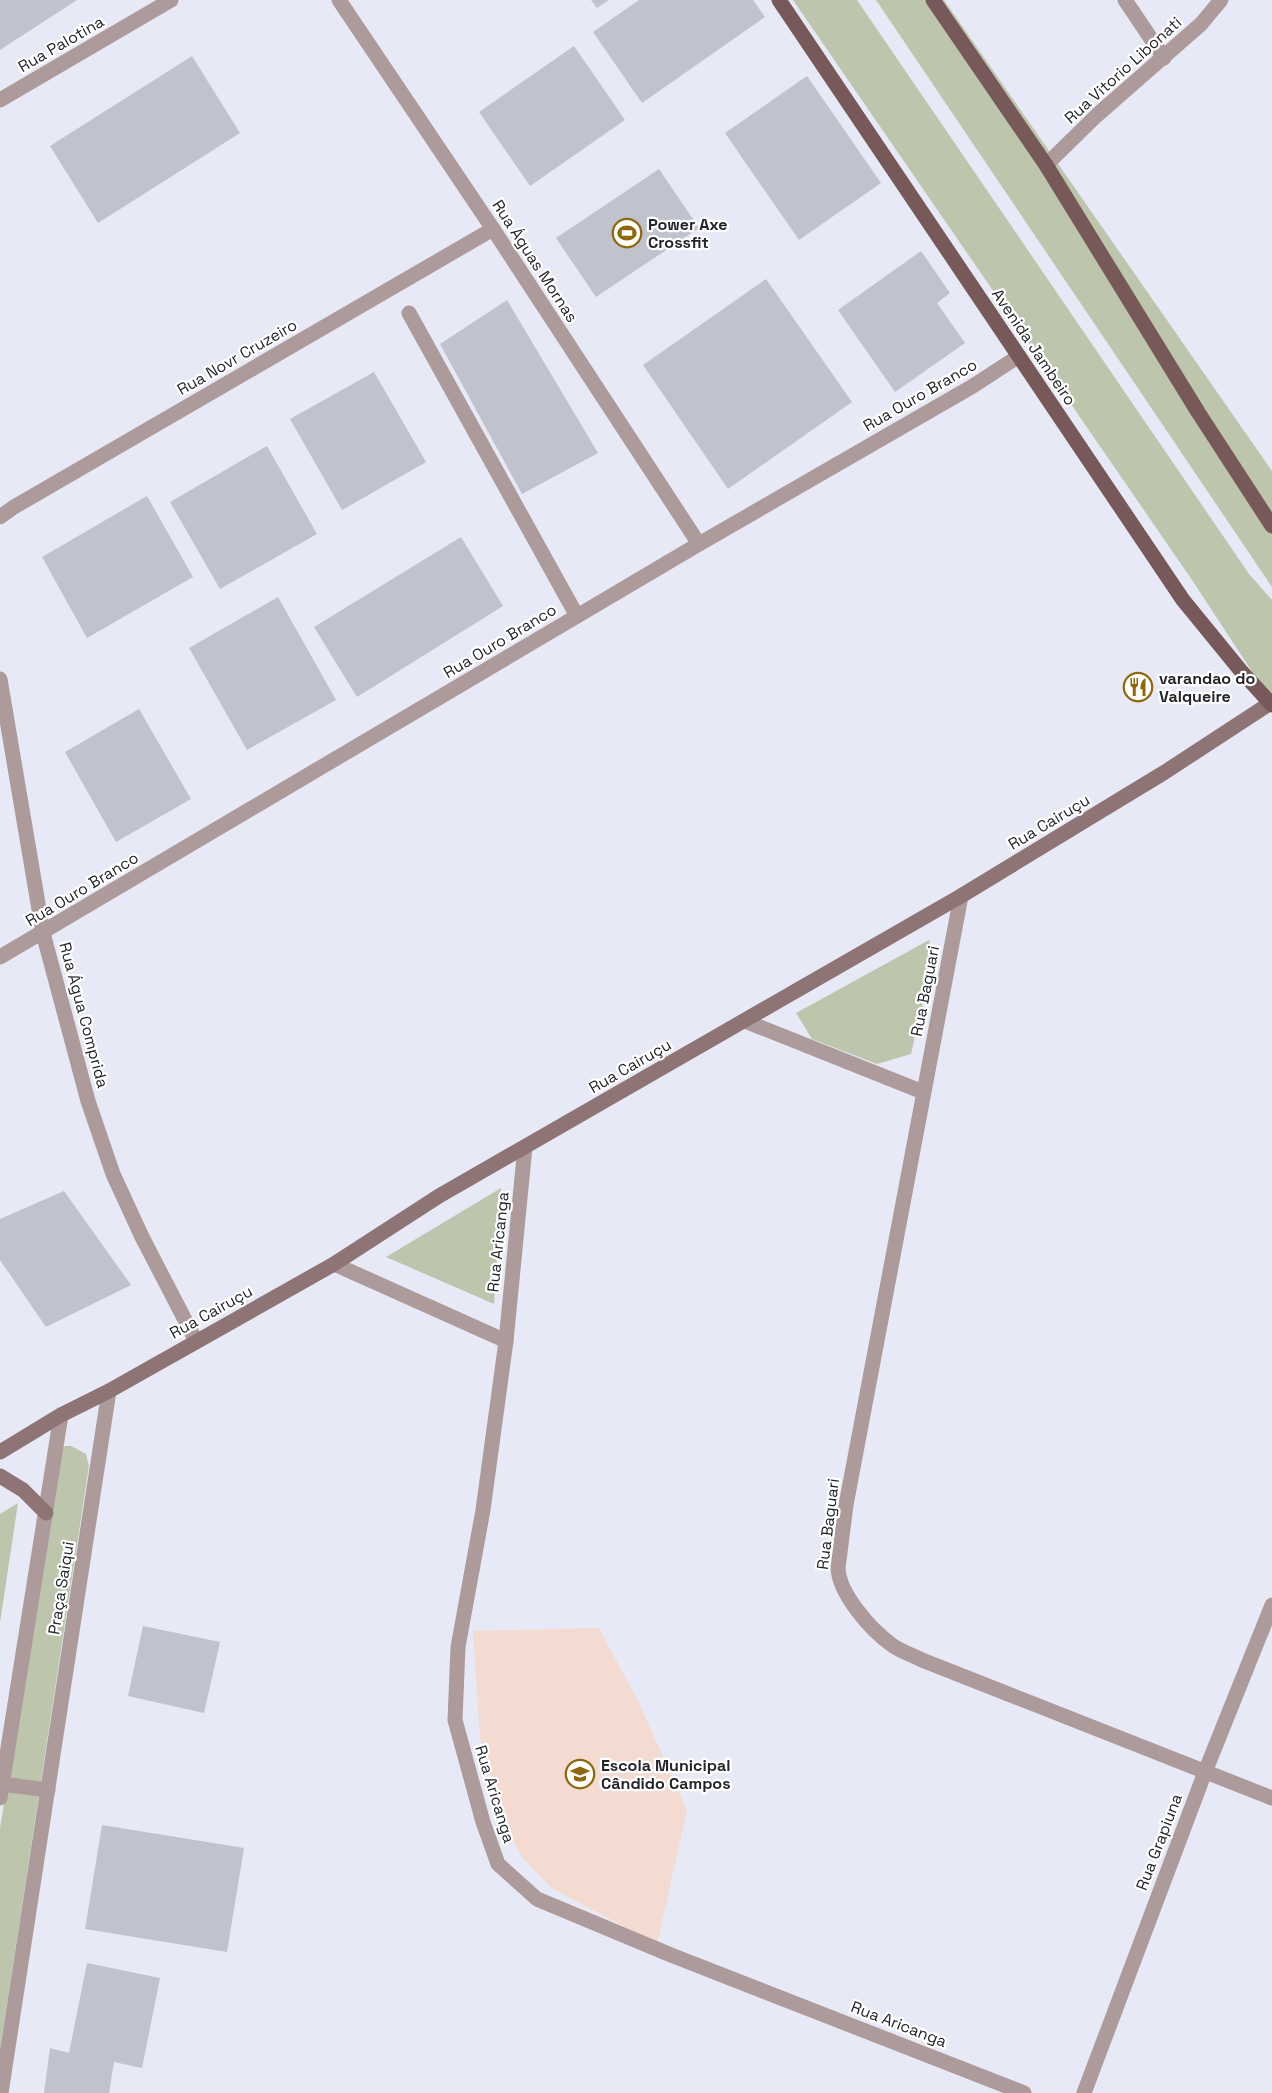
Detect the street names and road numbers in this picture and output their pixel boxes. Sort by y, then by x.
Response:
street label: Rua Palotina [14,11,108,77]
street label: Rua Vitorio Libonati [1060,12,1186,128]
street label: Rua Águas Mornas [488,196,582,326]
street label: Avenida Jambeiro [987,285,1081,409]
street label: Rua Novr Cruzeiro [173,314,301,400]
street label: Rua Ouro Branco [859,354,981,436]
street label: Rua Ouro Branco [440,599,560,683]
street label: Rua Cairuçu [1004,789,1094,855]
street label: Rua Ouro Branco [22,847,142,931]
street label: Rua Água Comprida [54,940,114,1090]
street label: Rua Baguari [906,944,944,1038]
street label: Rua Cairuçu [585,1034,675,1098]
street label: Rua Aricanga [482,1191,514,1293]
street label: Rua Cairuçu [166,1281,256,1343]
street label: Rua Baguari [812,1477,844,1571]
street label: Praça Saiqui [43,1540,79,1636]
street label: Rua Aricanga [470,1743,520,1845]
street label: Rua Grapiuna [1131,1791,1187,1893]
street label: Rua Aricanga [848,1996,950,2052]

